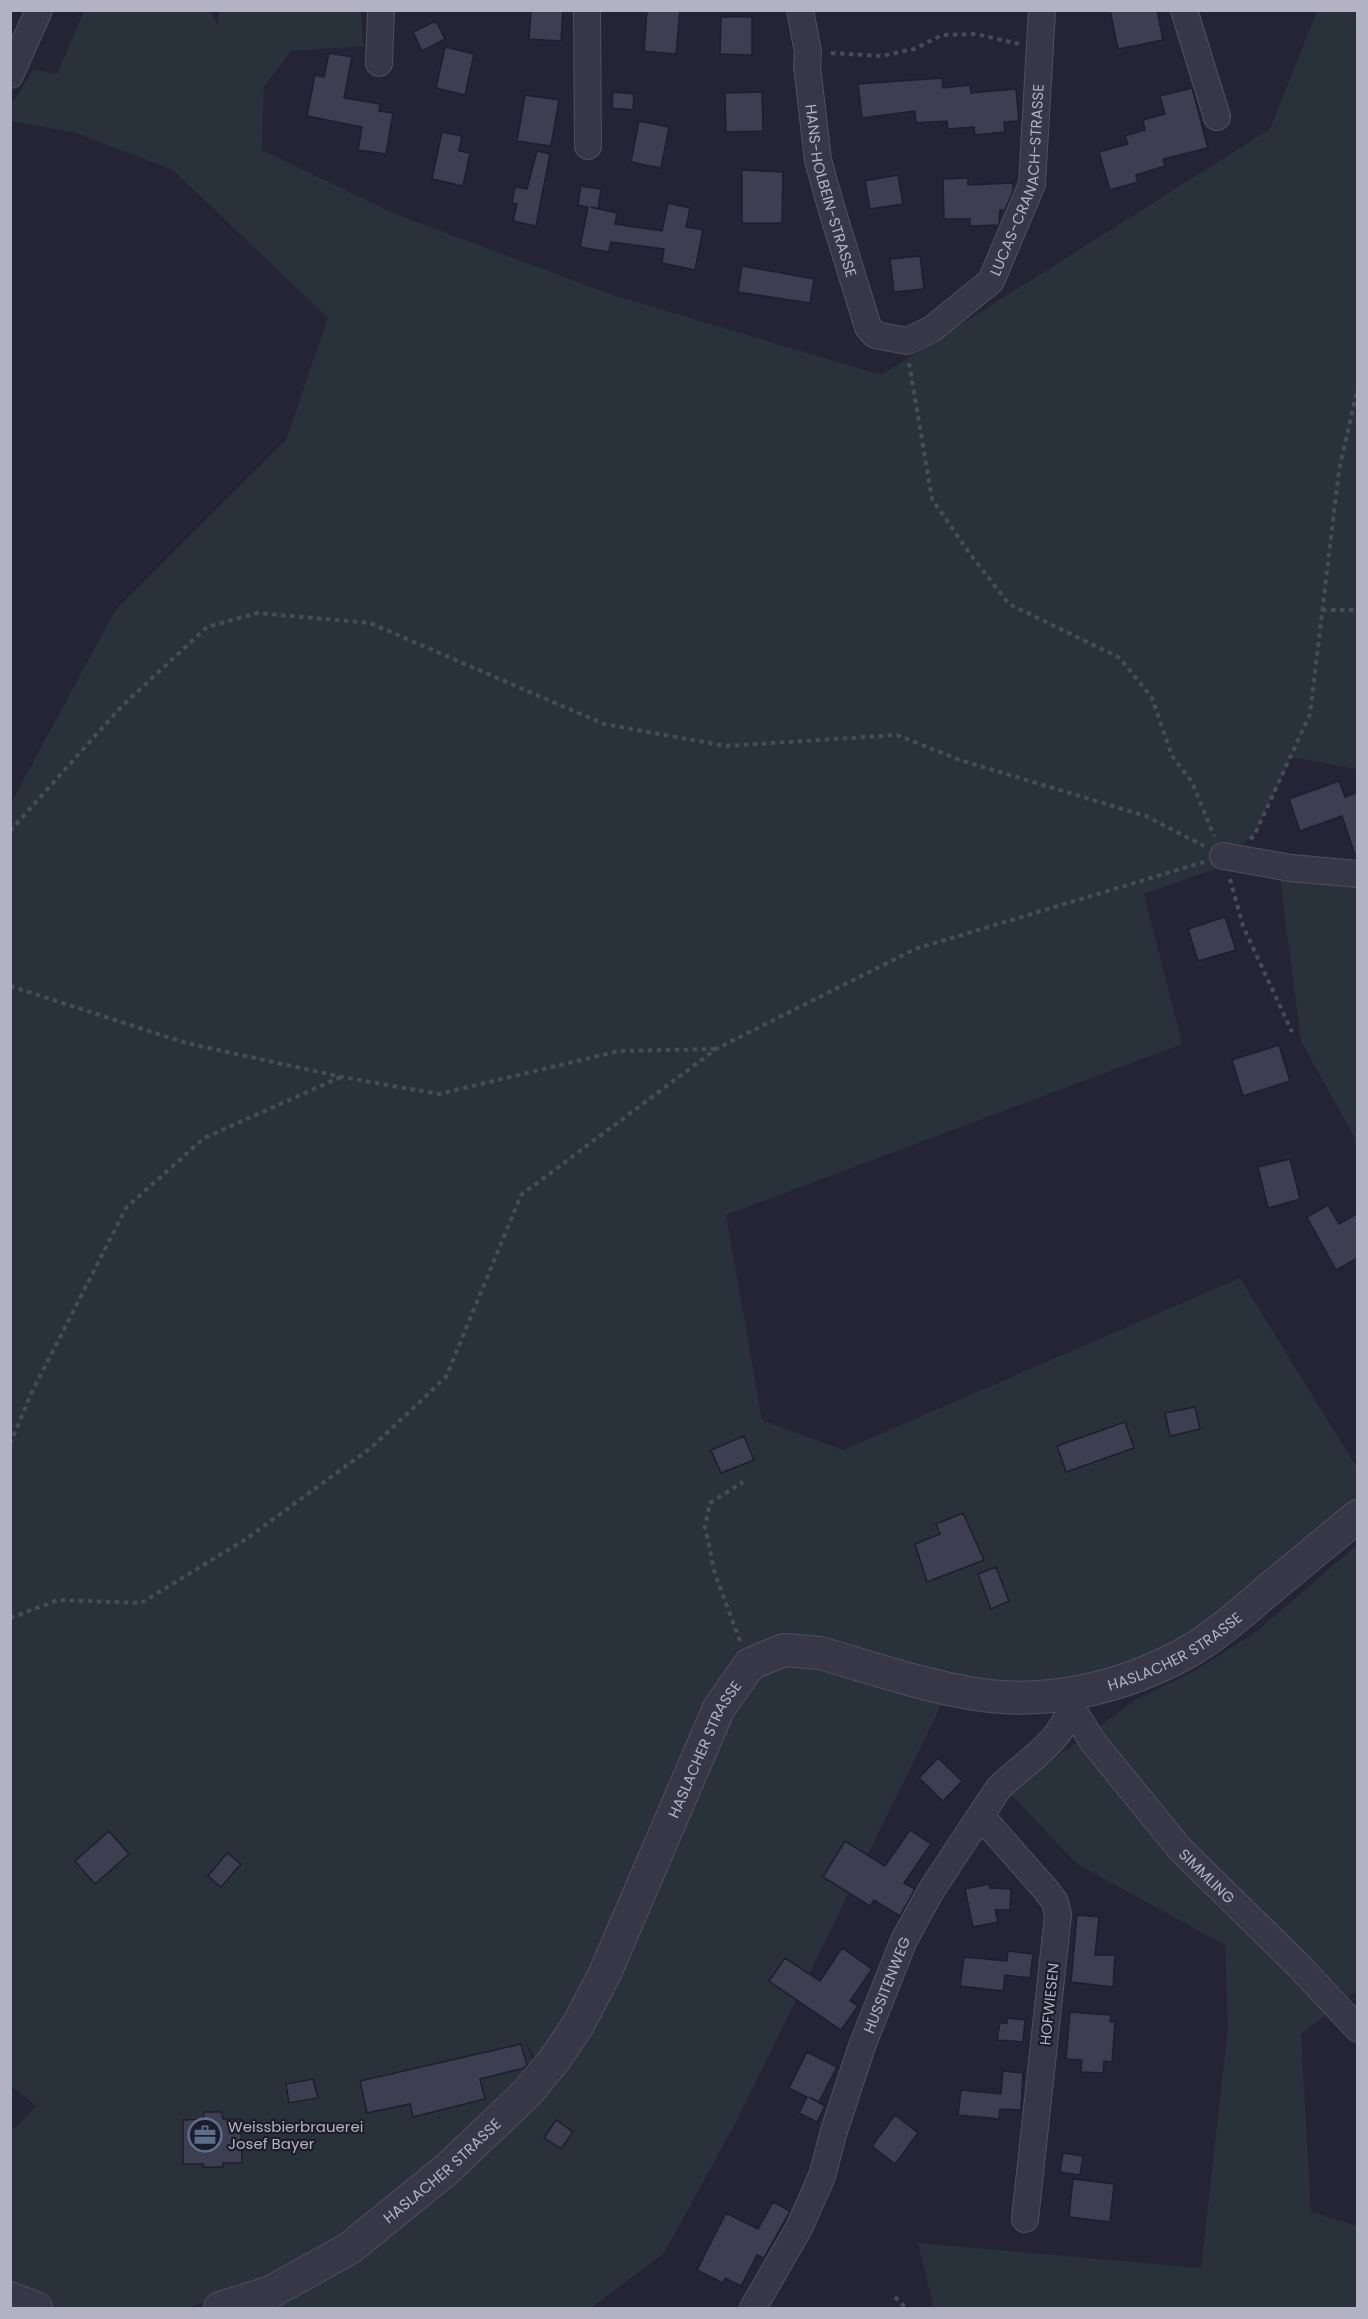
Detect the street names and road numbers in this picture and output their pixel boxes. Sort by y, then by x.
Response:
street label: LUCAS-CRANACH-STRASSE [984,83,1048,279]
street label: HANS-HOLBEIN-STRASSE [801,103,862,280]
street label: HASLACHER STRASSE [1105,1607,1246,1695]
street label: HASLACHER STRASSE [662,1676,746,1821]
street label: SIMMLING [1175,1843,1240,1908]
street label: HUSSITENWEG [858,1933,915,2036]
street label: HOFWIESEN [1034,1962,1064,2046]
street label: HASLACHER STRASSE [378,2113,505,2228]

